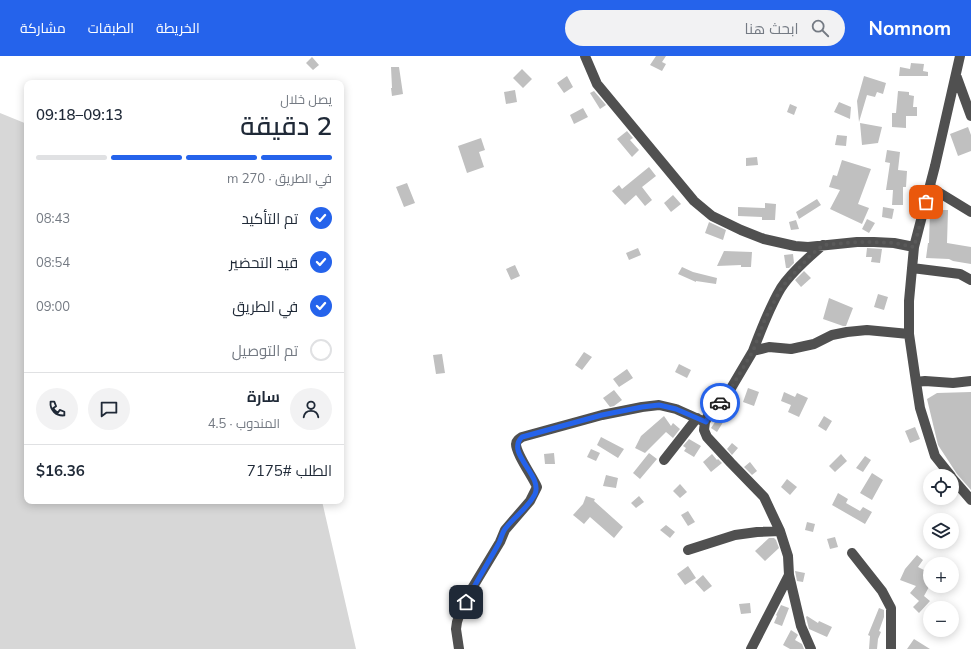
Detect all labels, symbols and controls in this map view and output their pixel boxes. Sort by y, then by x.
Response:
search box [565,10,845,46]
text: Nomnom [869,16,951,40]
icon: search [809,17,831,39]
text: مشاركة [20,19,66,37]
text: الطبقات [88,19,134,37]
text: الخريطة [156,19,200,37]
text: ابحث هنا [745,19,799,38]
text: يصل خلال [280,91,332,107]
text: 09:13–09:18 [36,105,123,124]
text: 2 دقيقة [240,109,332,142]
text: في الطريق · 270 m [227,170,332,186]
pin [909,185,943,219]
icon: bag [915,191,937,213]
icon: check [310,207,332,229]
text: تم التأكيد [241,209,298,228]
text: 08:43 [36,210,70,226]
icon: check [310,251,332,273]
text: قيد التحضير [229,253,298,272]
text: 08:54 [36,254,70,270]
icon: check [310,295,332,317]
text: في الطريق [232,297,298,316]
text: 09:00 [36,298,70,314]
text: تم التوصيل [232,341,298,360]
courier [700,383,740,423]
text: سارة [247,387,280,406]
button: phone [36,388,78,430]
button: chat [88,388,130,430]
button: person [290,388,332,430]
icon: car [709,392,731,414]
text: المندوب · 4.5 [208,415,280,431]
text: $16.36 [36,461,85,480]
text: الطلب #7175 [247,461,332,480]
map controls [923,469,959,637]
button: locate [923,469,959,505]
button: layers [923,513,959,549]
button: + [923,557,959,593]
pin [449,585,483,619]
icon: home [455,591,477,613]
button: − [923,601,959,637]

